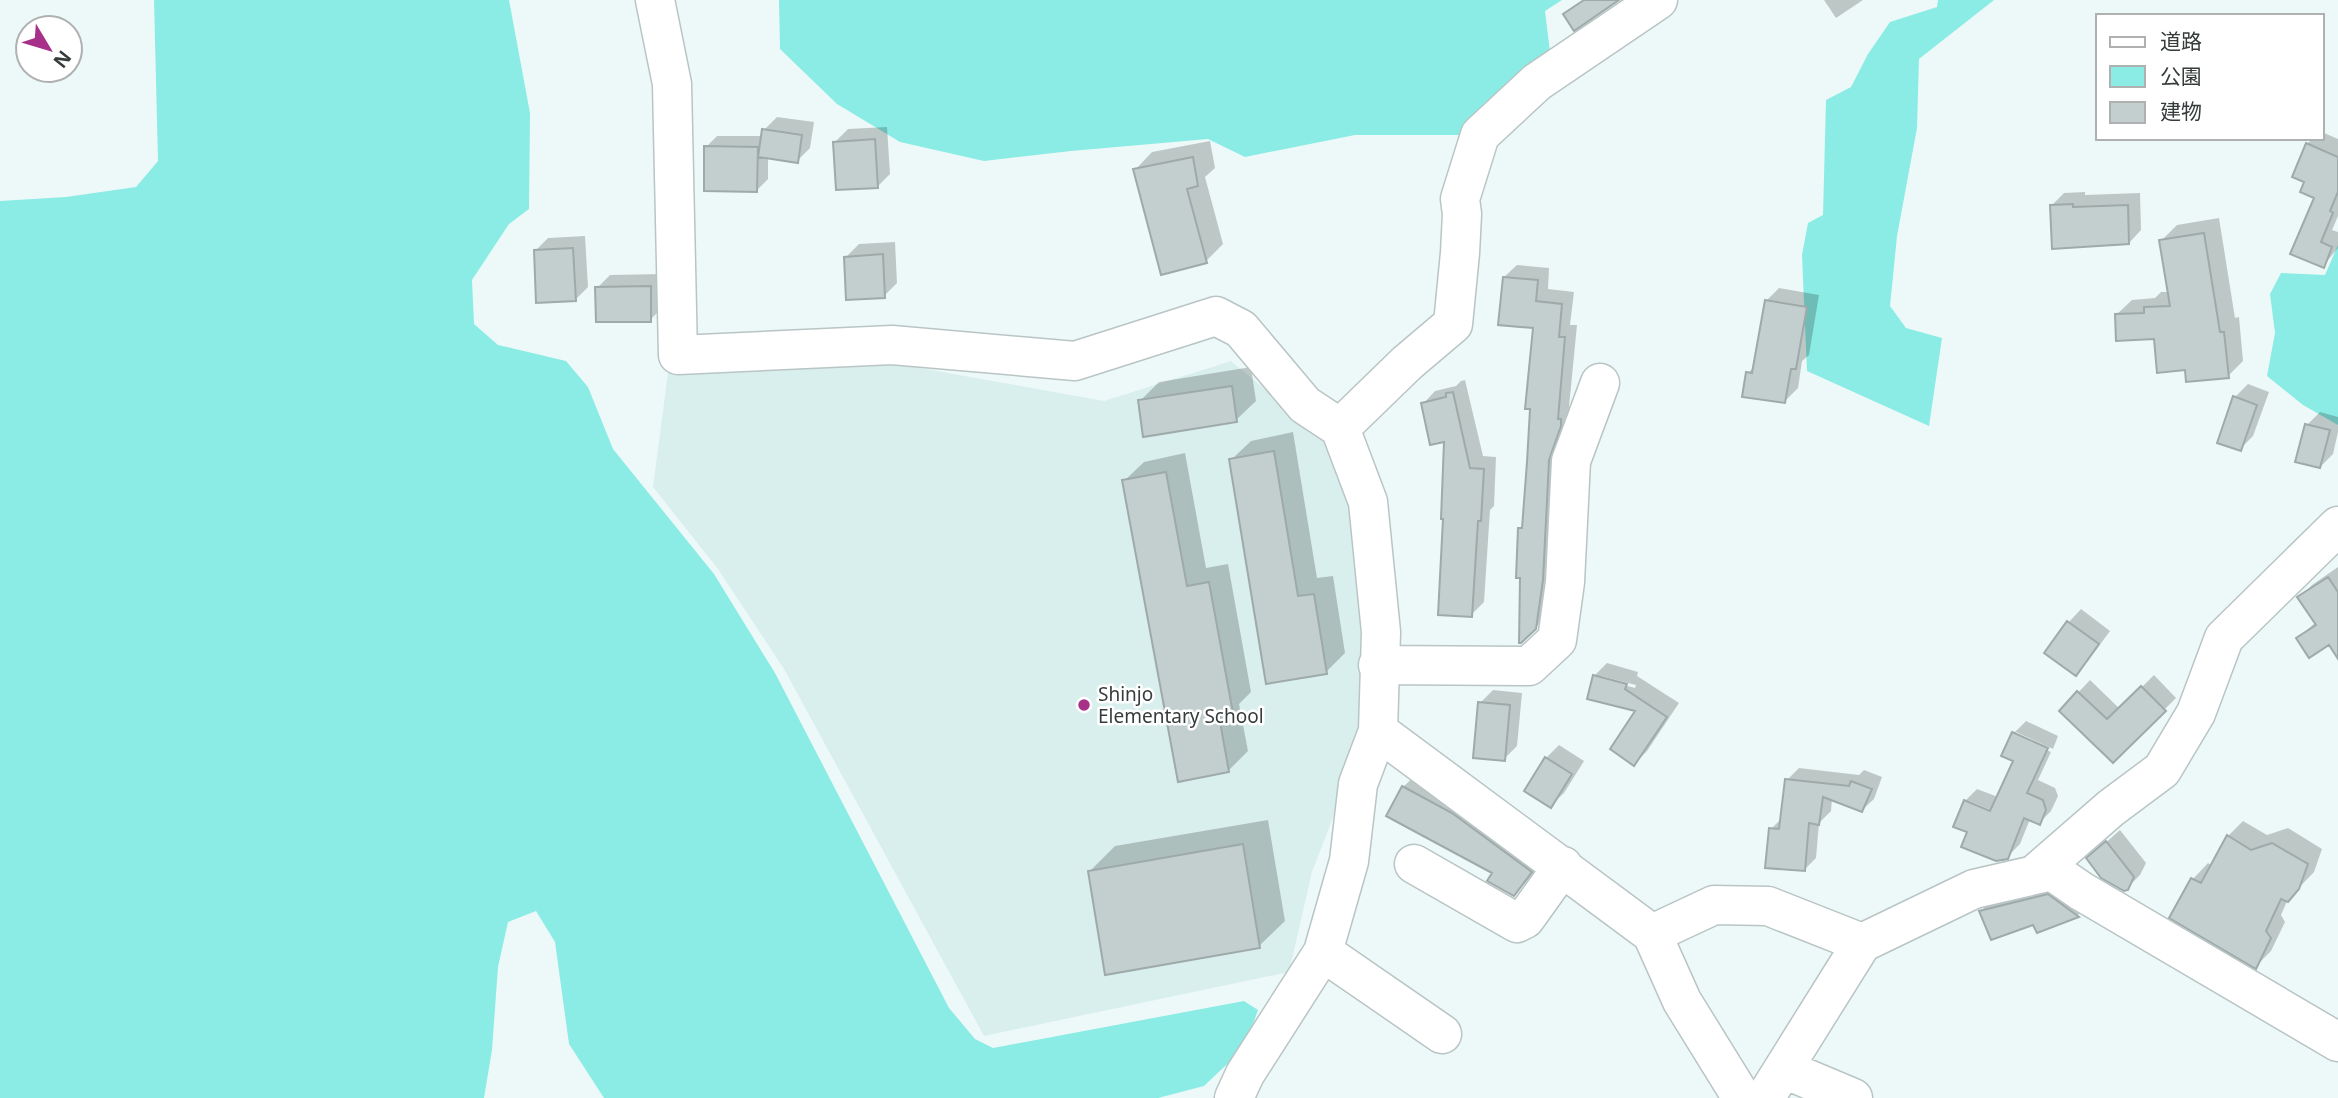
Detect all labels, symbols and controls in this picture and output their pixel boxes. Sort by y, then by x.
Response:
north arrow [14,14,84,84]
legend [2096,14,2324,140]
text: 道路 [2160,27,2202,55]
text: N [47,45,77,74]
text: 公園 [2160,62,2202,90]
text: 建物 [2160,97,2202,125]
place label: Shinjo Elementary School [1098,681,1264,729]
marker: Shinjo Elementary School [1076,697,1092,713]

